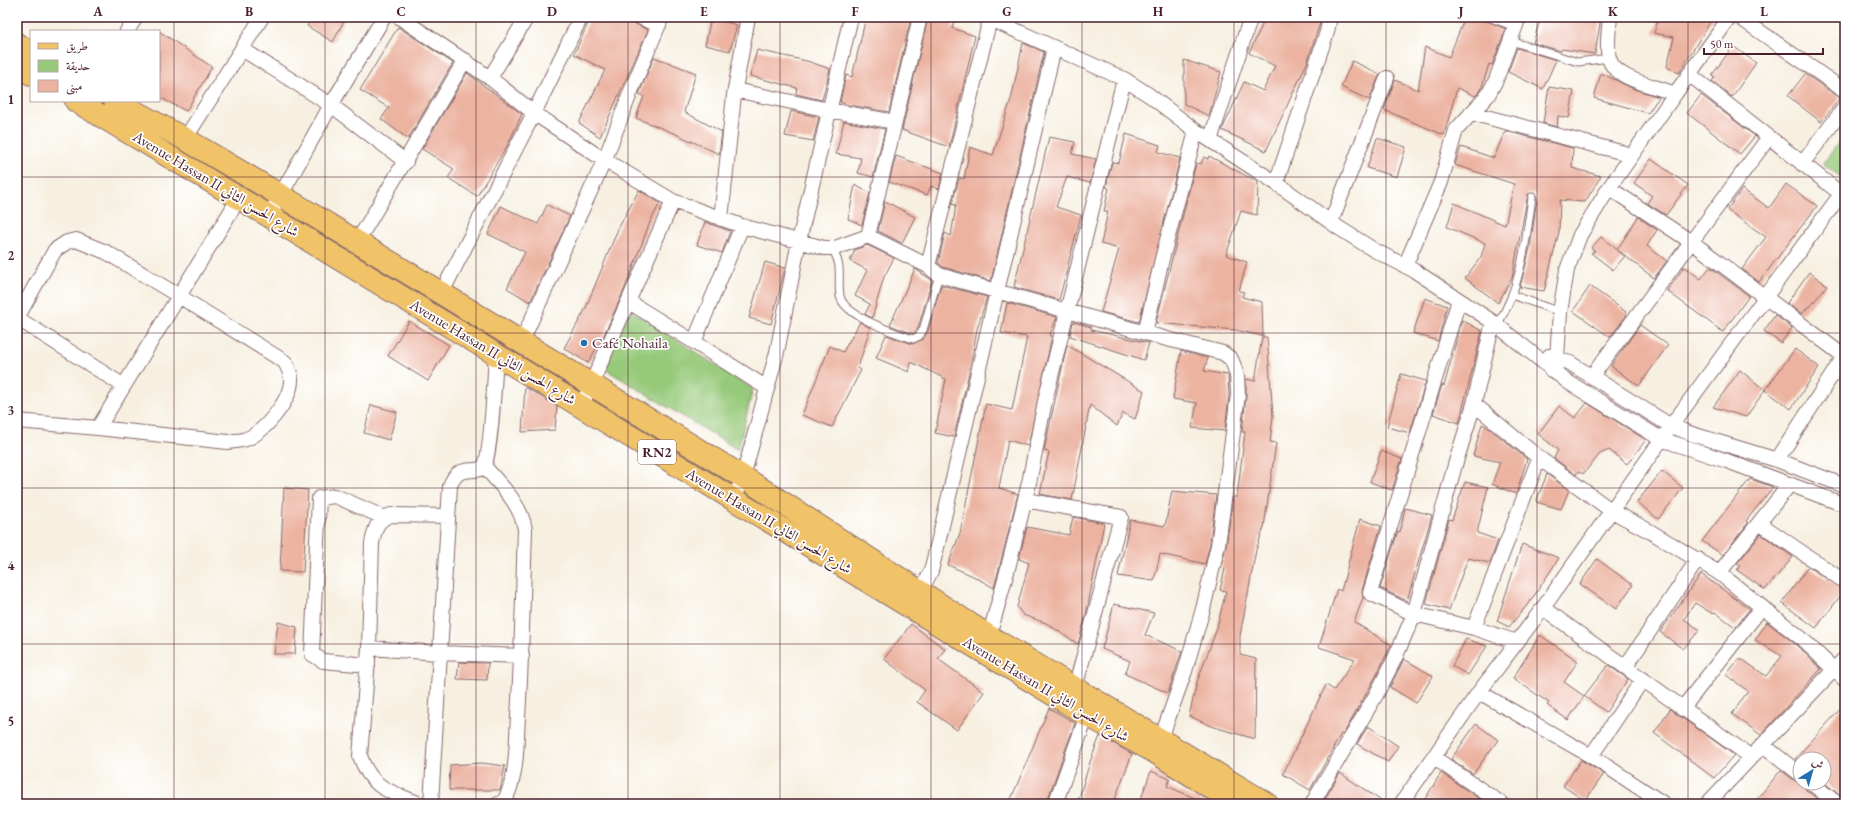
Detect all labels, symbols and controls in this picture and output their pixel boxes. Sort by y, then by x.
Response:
text: A [92,3,103,20]
text: B [245,3,253,20]
text: C [396,3,406,20]
text: D [547,3,557,20]
text: E [700,3,708,20]
text: F [851,3,859,20]
text: G [1002,3,1012,20]
text: H [1153,3,1164,20]
text: I [1308,3,1313,20]
text: J [1457,3,1464,20]
text: K [1608,3,1619,20]
text: L [1760,3,1768,20]
legend [30,30,160,102]
scale bar [1704,30,1823,56]
text: 50 m [1710,36,1734,52]
text: طريق [66,38,88,54]
text: حديقة [66,58,90,74]
text: مبنى [66,78,82,95]
text: 1 [8,91,15,108]
street label: Avenue Hassan II شارع الحسن الثاني [127,126,303,244]
text: 2 [8,247,15,264]
street label: Avenue Hassan II شارع الحسن الثاني [404,294,580,412]
place label: Café Nohaila [592,333,668,352]
marker: Café Nohaila [579,338,589,348]
text: 3 [8,402,15,419]
road number: RN2 [638,440,676,464]
street label: Avenue Hassan II شارع الحسن الثاني [680,463,856,581]
text: 4 [8,557,15,574]
street label: Avenue Hassan II شارع الحسن الثاني [957,631,1133,749]
text: 5 [8,713,14,730]
north arrow [1792,751,1832,791]
text: ش [1809,754,1827,772]

